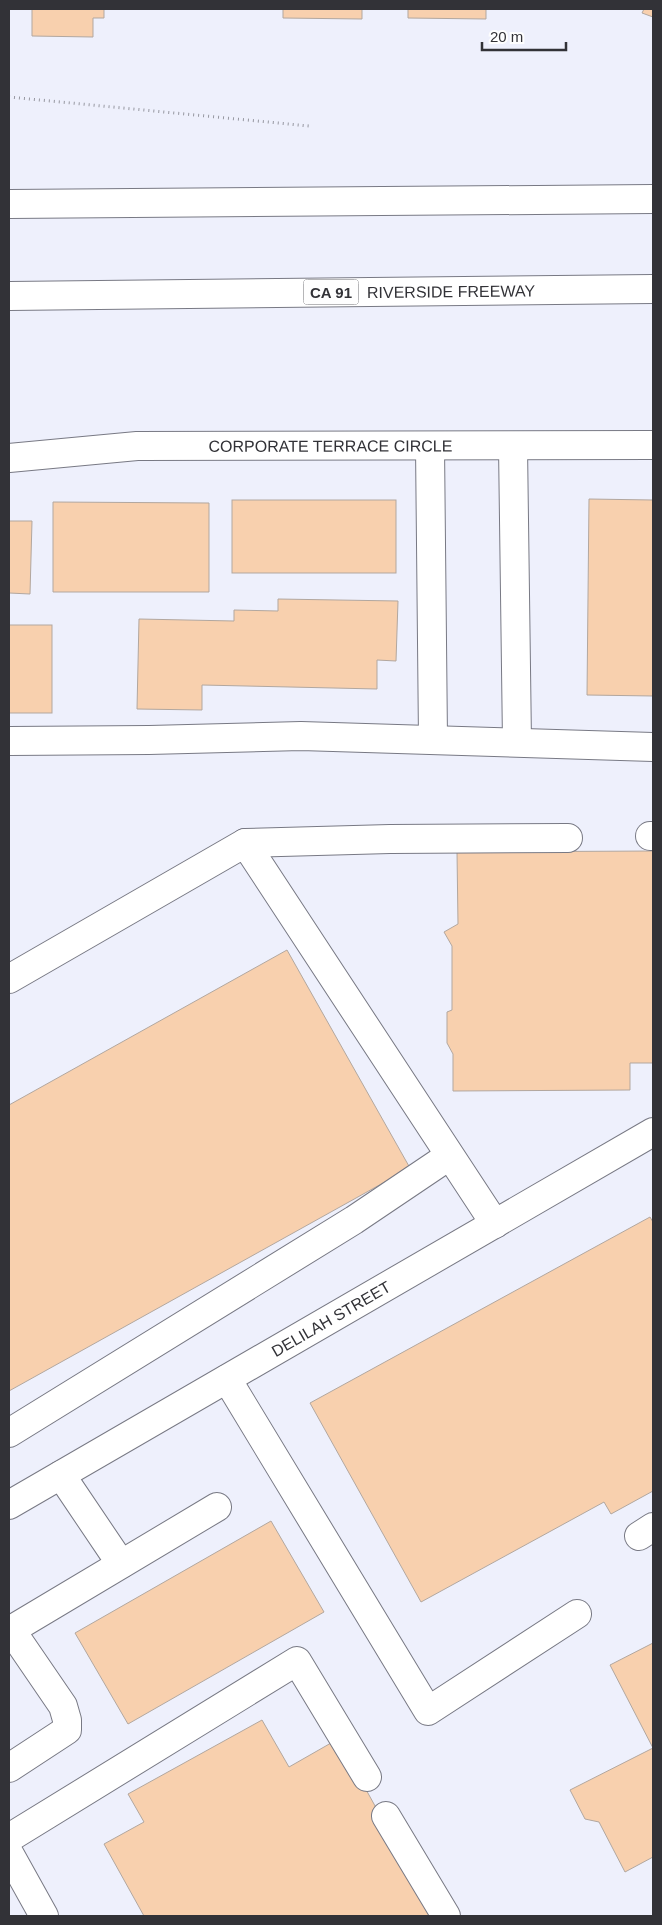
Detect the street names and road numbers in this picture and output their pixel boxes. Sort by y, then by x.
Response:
road number: CA 91 [304,280,358,304]
street label: RIVERSIDE FREEWAY [367,282,535,301]
street label: CORPORATE TERRACE CIRCLE [208,437,452,454]
street label: DELILAH STREET [269,1277,393,1360]

